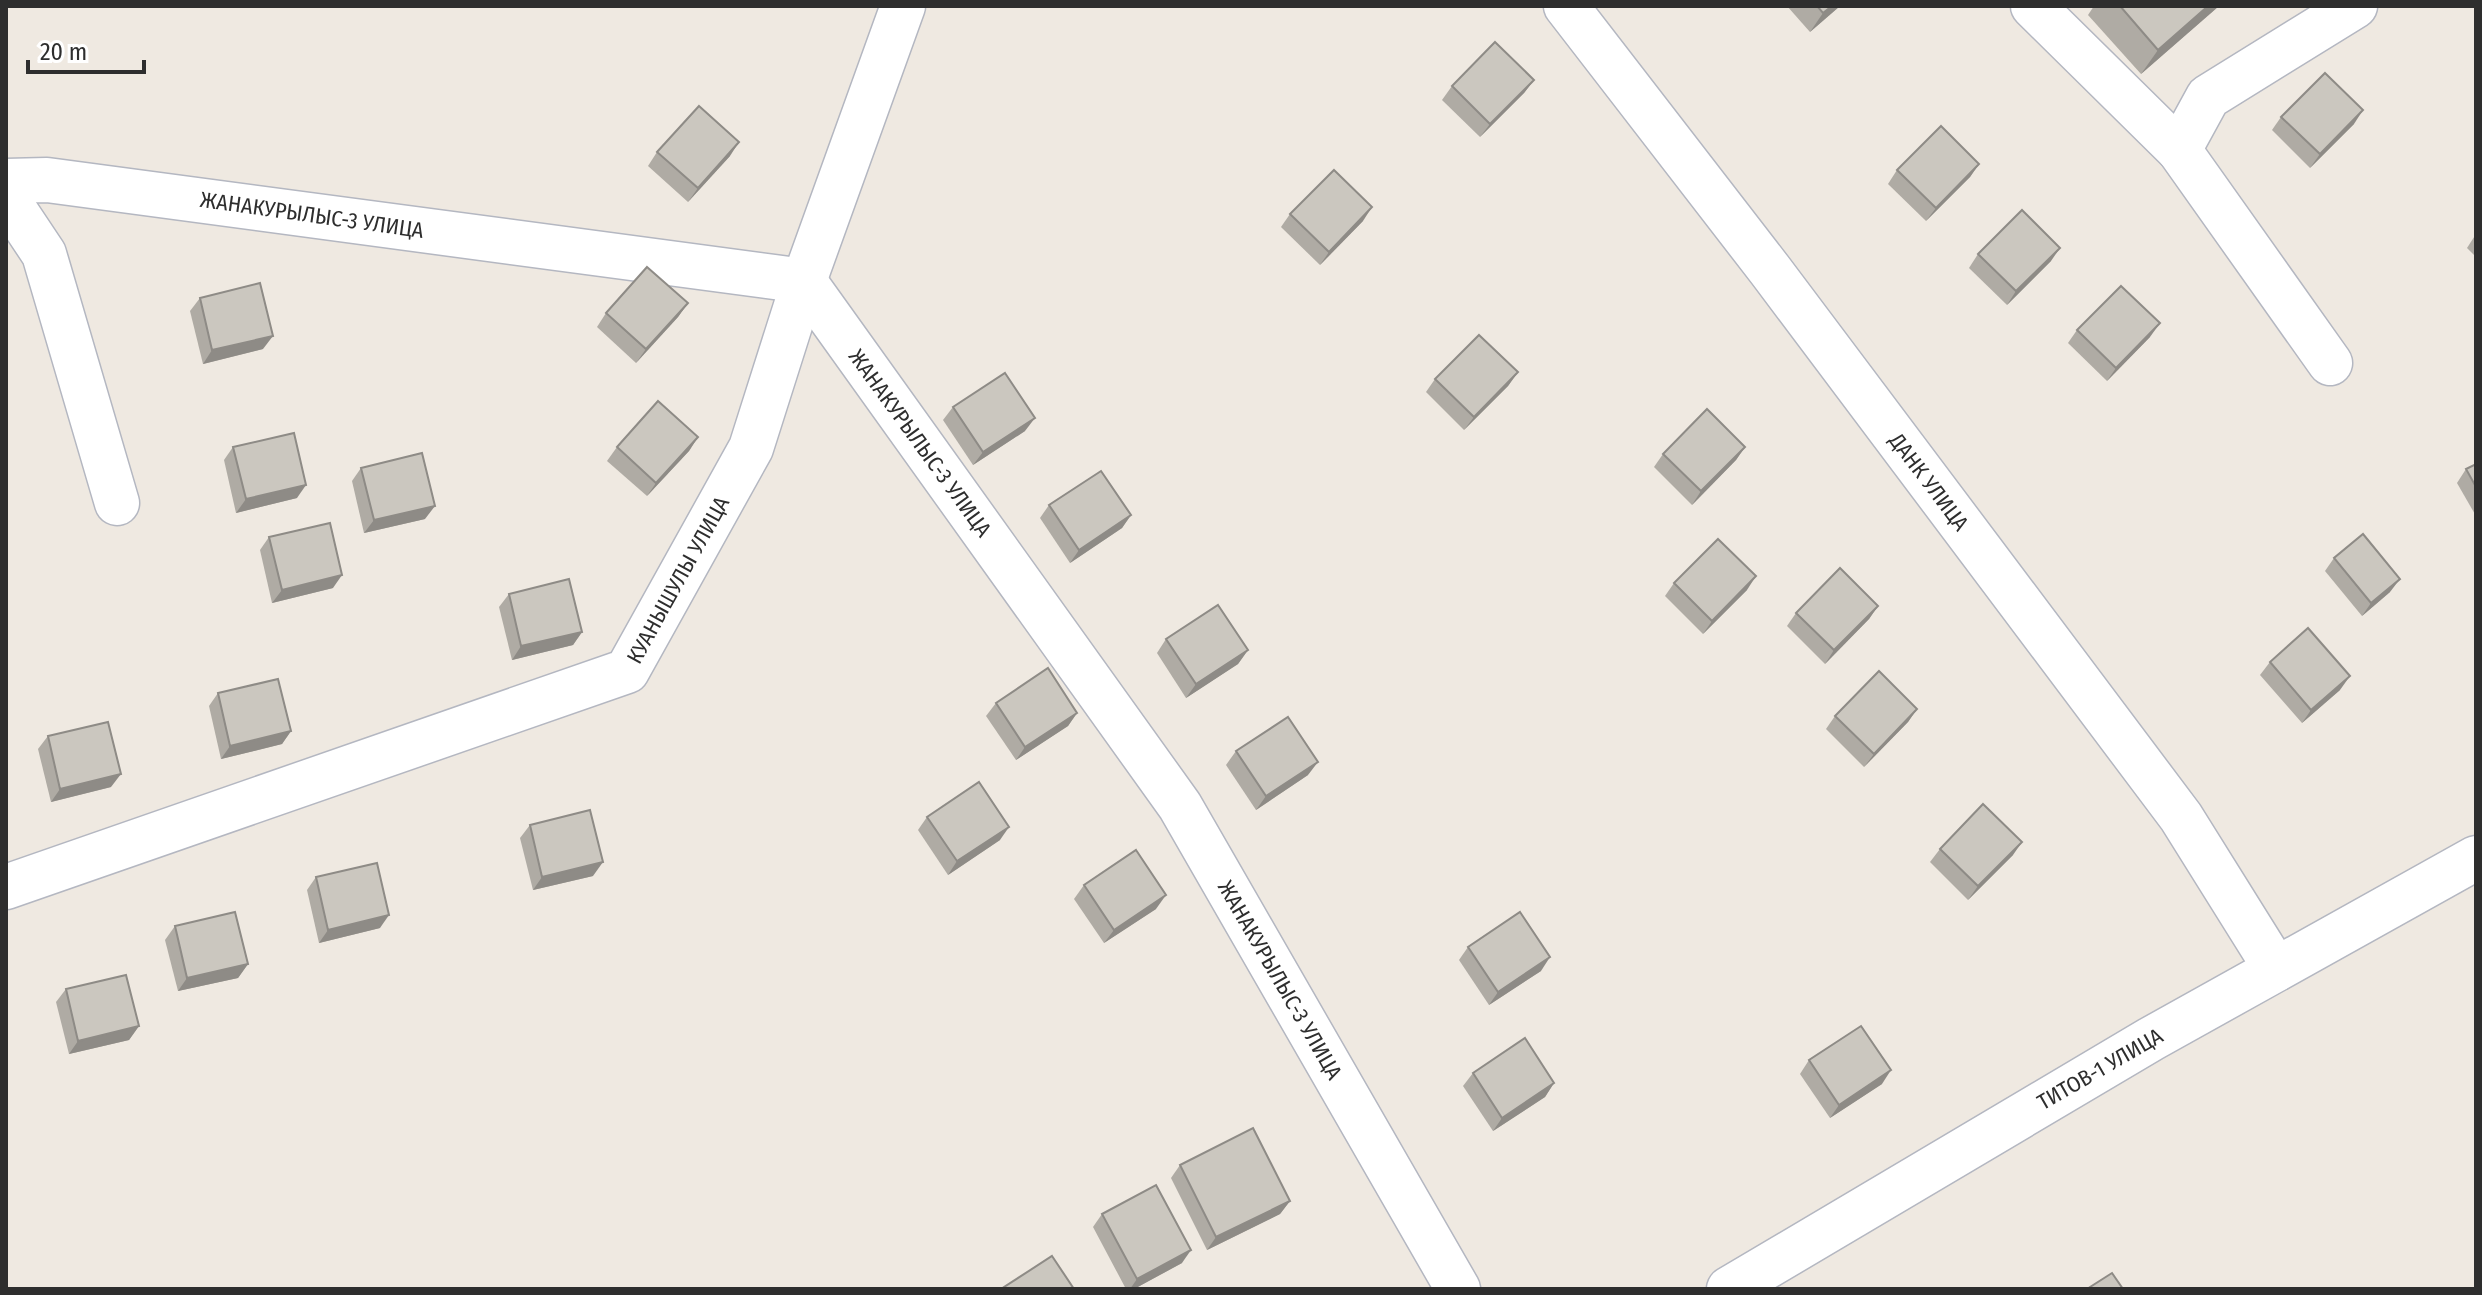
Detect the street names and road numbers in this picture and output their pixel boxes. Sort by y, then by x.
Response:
street label: ЖАНАКУРЫЛЫС-3 УЛИЦА [199,186,426,244]
street label: ЖАНАКУРЫЛЫС-3 УЛИЦА [843,344,997,542]
street label: ДАНК УЛИЦА [1883,427,1975,537]
street label: КУАНЫШУЛЫ УЛИЦА [621,491,735,668]
street label: ЖАНАКУРЫЛЫС-3 УЛИЦА [1212,876,1348,1085]
street label: ТИТОВ-1 УЛИЦА [2032,1022,2168,1116]

